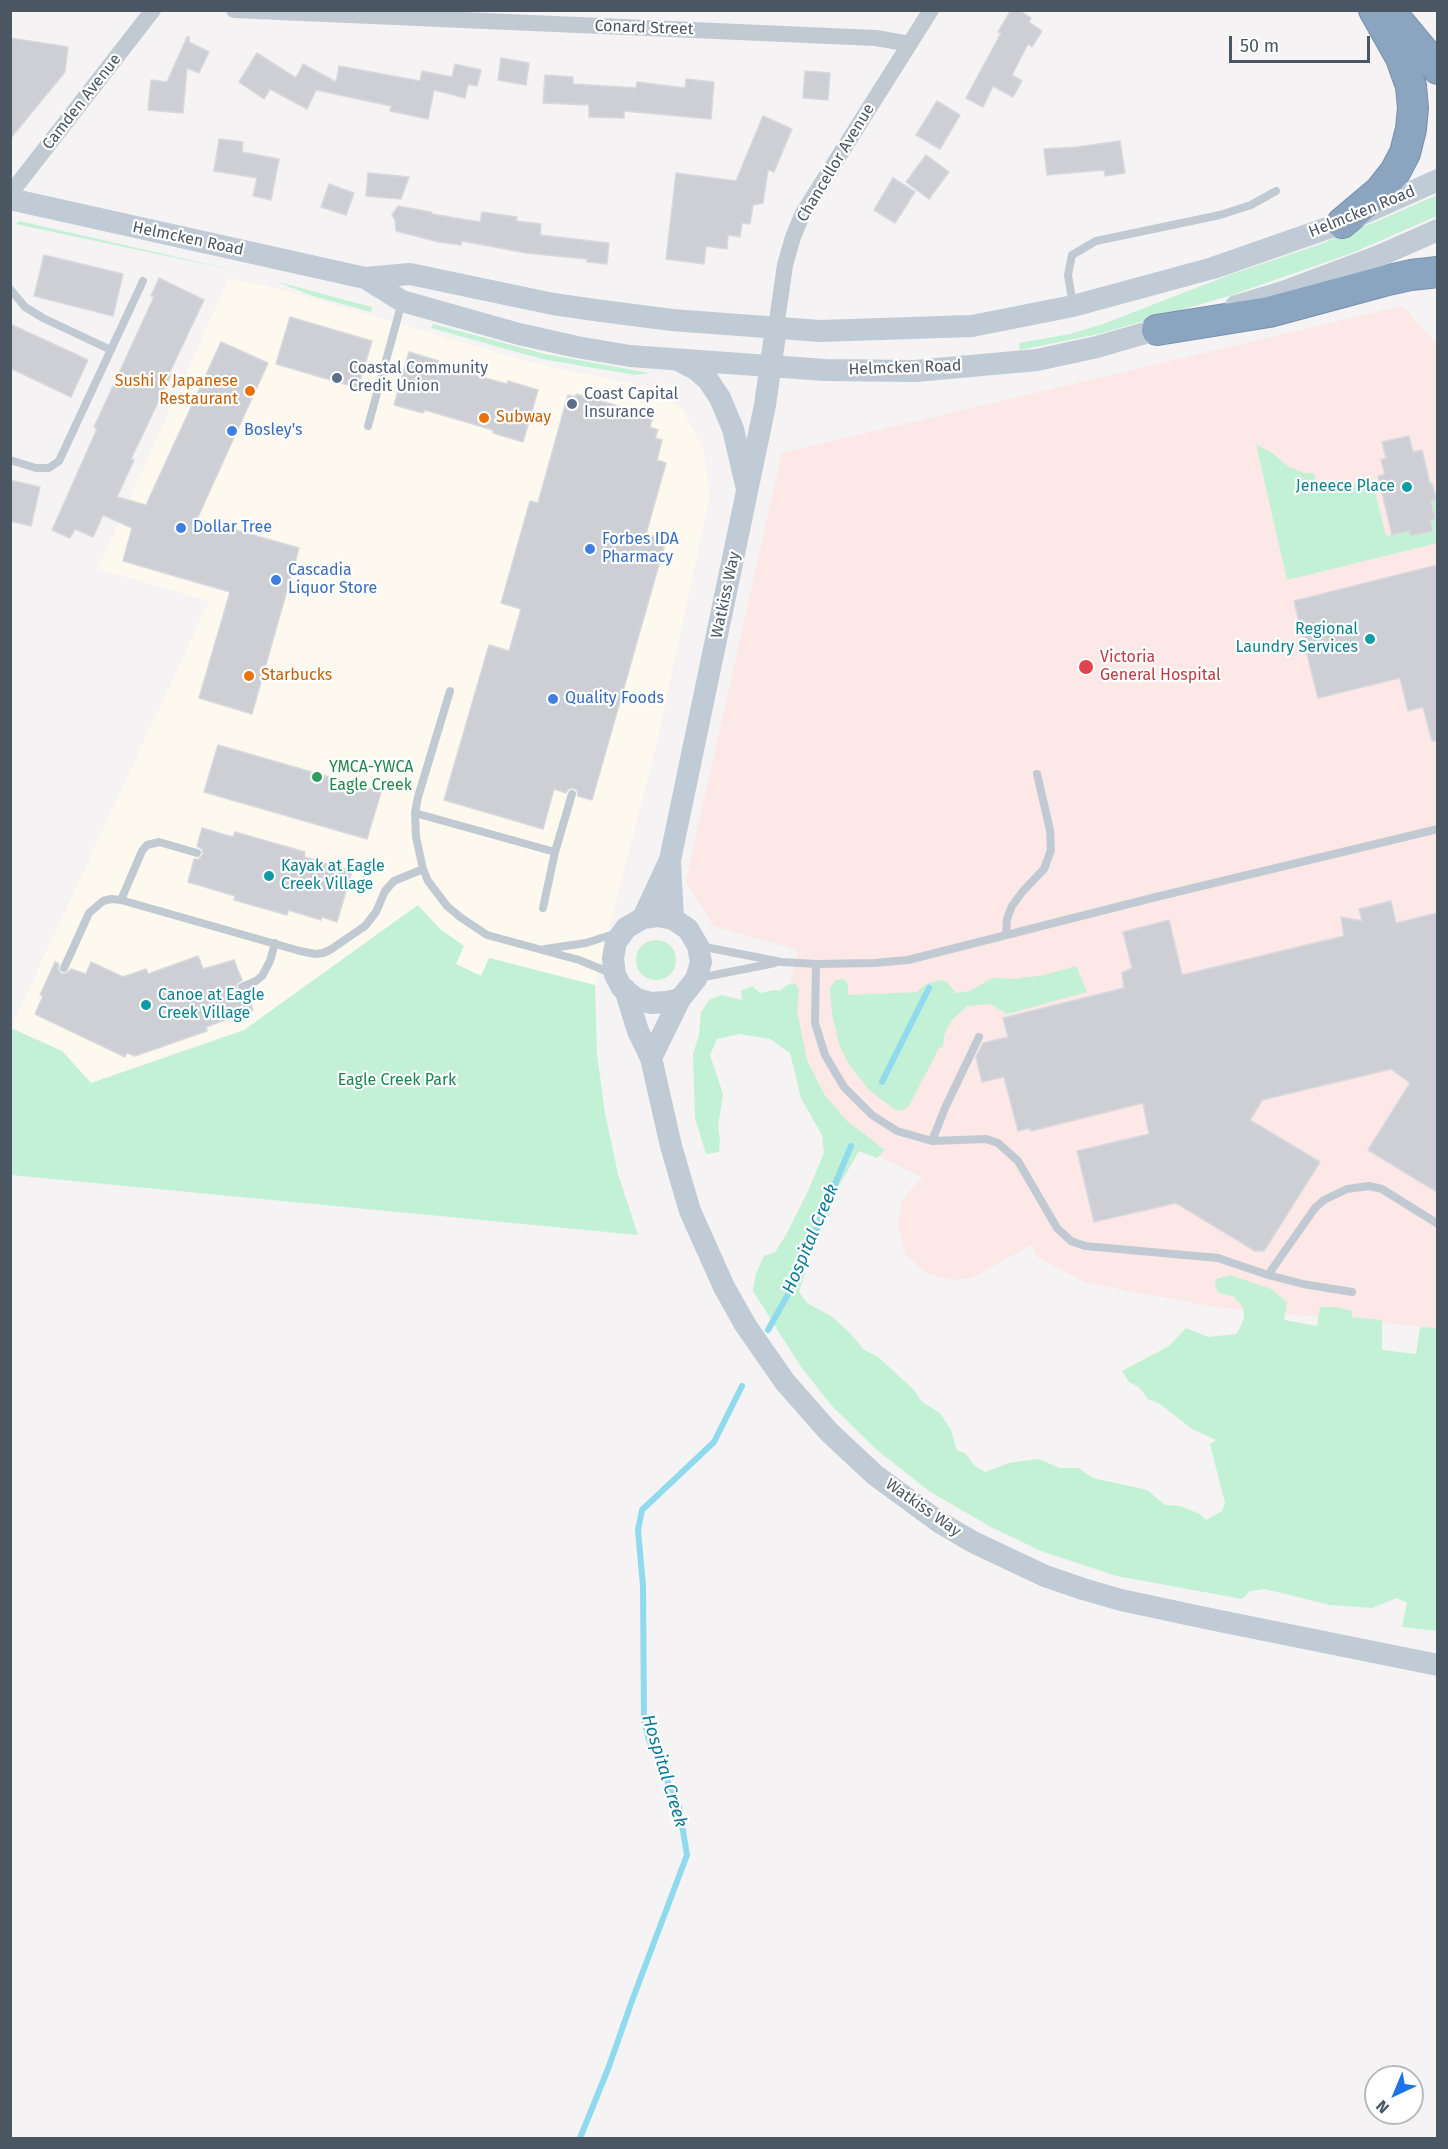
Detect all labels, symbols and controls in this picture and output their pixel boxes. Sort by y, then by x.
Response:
street label: Conard Street [594,17,694,39]
scale bar [1232,24,1373,62]
text: 50 m [1240,35,1279,57]
street label: Camden Avenue [39,50,125,154]
street label: Chancellor Avenue [793,100,879,226]
street label: Helmcken Road [1306,182,1418,242]
street label: Helmcken Road [131,218,245,260]
street label: Helmcken Road [848,356,962,380]
place label: Coastal Community Credit Union [349,359,488,397]
marker: Coastal Community Credit Union [330,371,344,385]
place label: Sushi K Japanese Restaurant [115,372,238,410]
marker: Sushi K Japanese Restaurant [243,384,257,398]
place label: Coast Capital Insurance [584,385,678,423]
marker: Coast Capital Insurance [565,397,579,411]
place label: Subway [496,408,551,428]
marker: Subway [477,411,491,425]
place label: Bosley's [244,421,302,441]
marker: Bosley's [225,424,239,438]
place label: Jeneece Place [1296,477,1395,497]
marker: Jeneece Place [1400,480,1414,494]
place label: Dollar Tree [193,518,272,538]
marker: Dollar Tree [174,521,188,535]
place label: Forbes IDA Pharmacy [602,530,679,568]
marker: Forbes IDA Pharmacy [583,542,597,556]
street label: Watkiss Way [707,550,745,640]
place label: Cascadia Liquor Store [288,561,377,599]
marker: Cascadia Liquor Store [269,573,283,587]
place label: Regional Laundry Services [1235,620,1358,658]
marker: Regional Laundry Services [1363,632,1377,646]
place label: Victoria General Hospital [1100,648,1221,686]
marker: Victoria General Hospital [1077,658,1095,676]
place label: Starbucks [261,666,332,686]
marker: Starbucks [242,669,256,683]
place label: Quality Foods [565,689,664,709]
marker: Quality Foods [546,692,560,706]
place label: YMCA-YWCA Eagle Creek [329,758,414,796]
marker: YMCA-YWCA Eagle Creek [310,770,324,784]
place label: Kayak at Eagle Creek Village [281,857,385,895]
marker: Kayak at Eagle Creek Village [262,869,276,883]
place label: Canoe at Eagle Creek Village [158,986,264,1024]
marker: Canoe at Eagle Creek Village [139,998,153,1012]
park label: Eagle Creek Park [338,1071,456,1091]
water label: Hospital Creek [778,1181,844,1297]
street label: Watkiss Way [881,1475,965,1541]
water label: Hospital Creek [637,1712,691,1830]
north arrow [1364,2065,1424,2125]
text: N [1372,2096,1393,2117]

